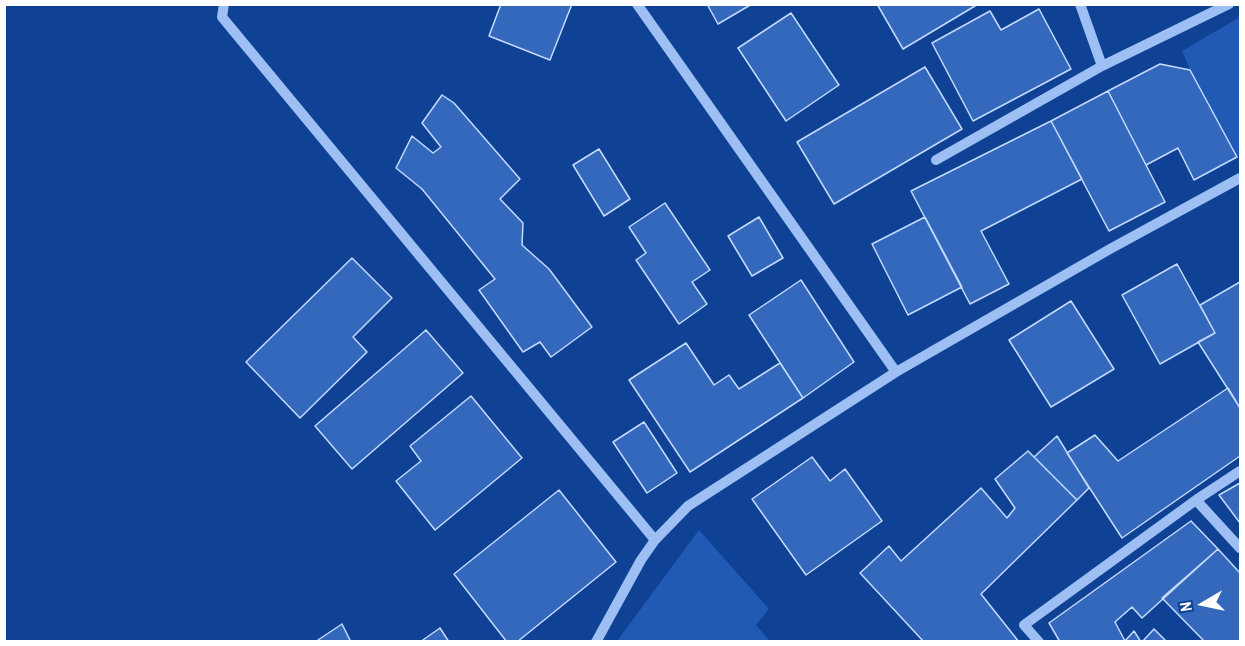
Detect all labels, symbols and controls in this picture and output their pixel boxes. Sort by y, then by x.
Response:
north arrow [1173,574,1233,634]
text: N [1174,600,1197,613]

